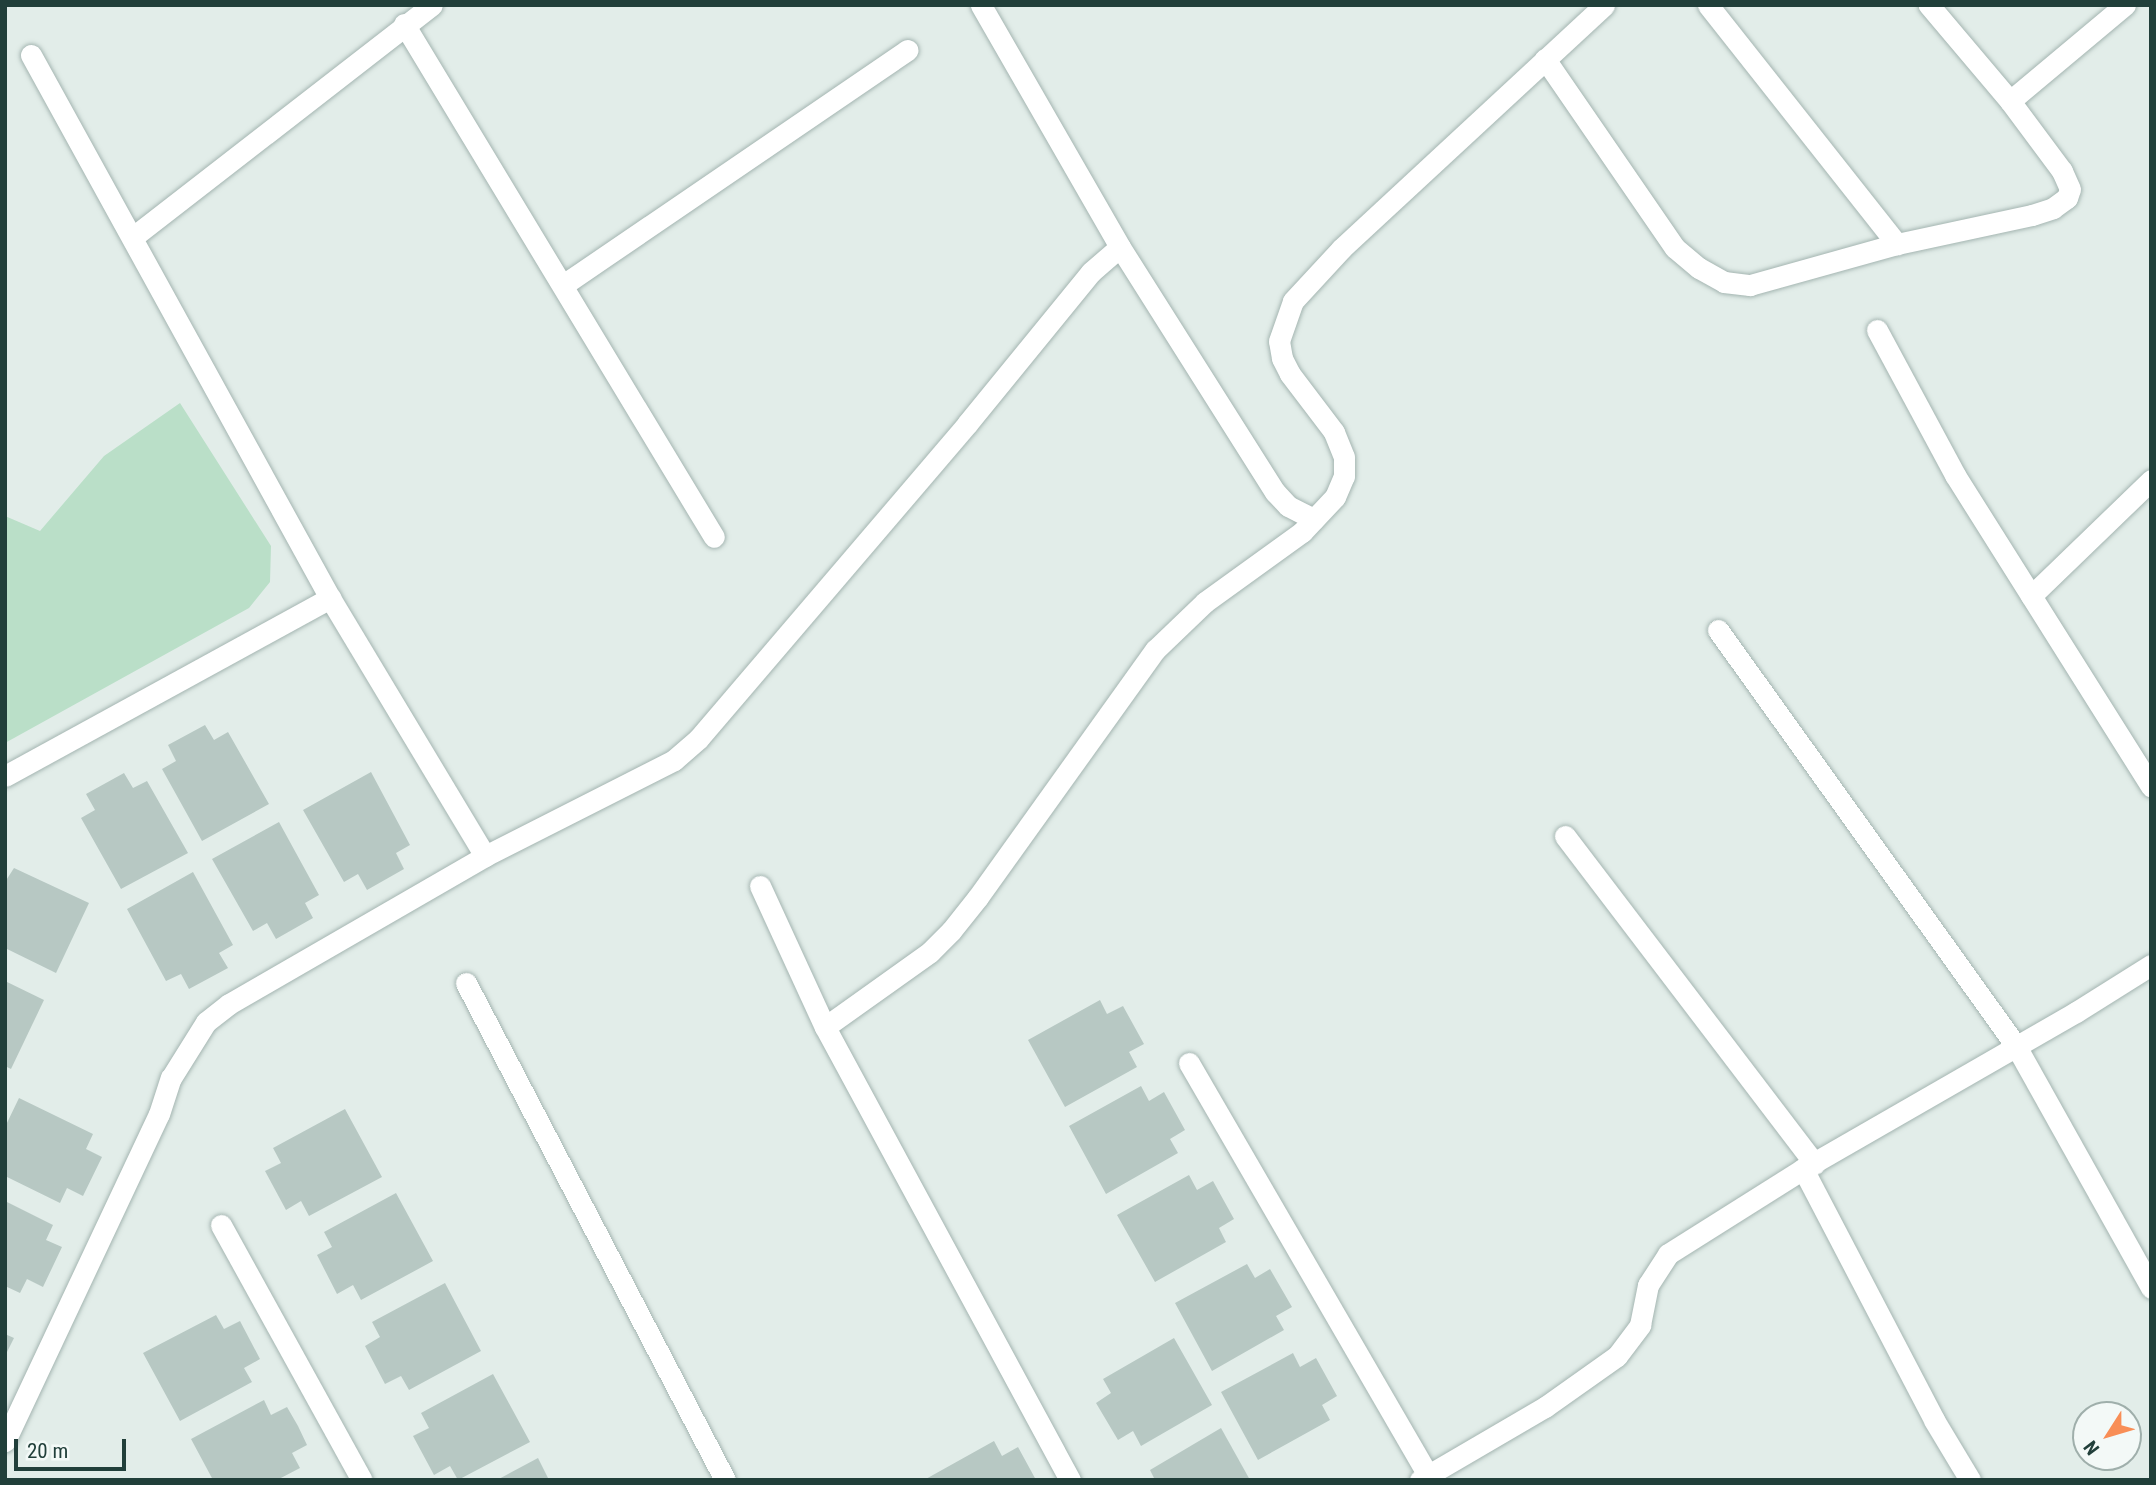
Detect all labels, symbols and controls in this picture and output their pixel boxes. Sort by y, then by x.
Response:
north arrow [2072,1401,2142,1471]
scale bar [18,1426,130,1470]
text: N [2079,1436,2104,1459]
text: 20 m [27,1439,68,1463]

